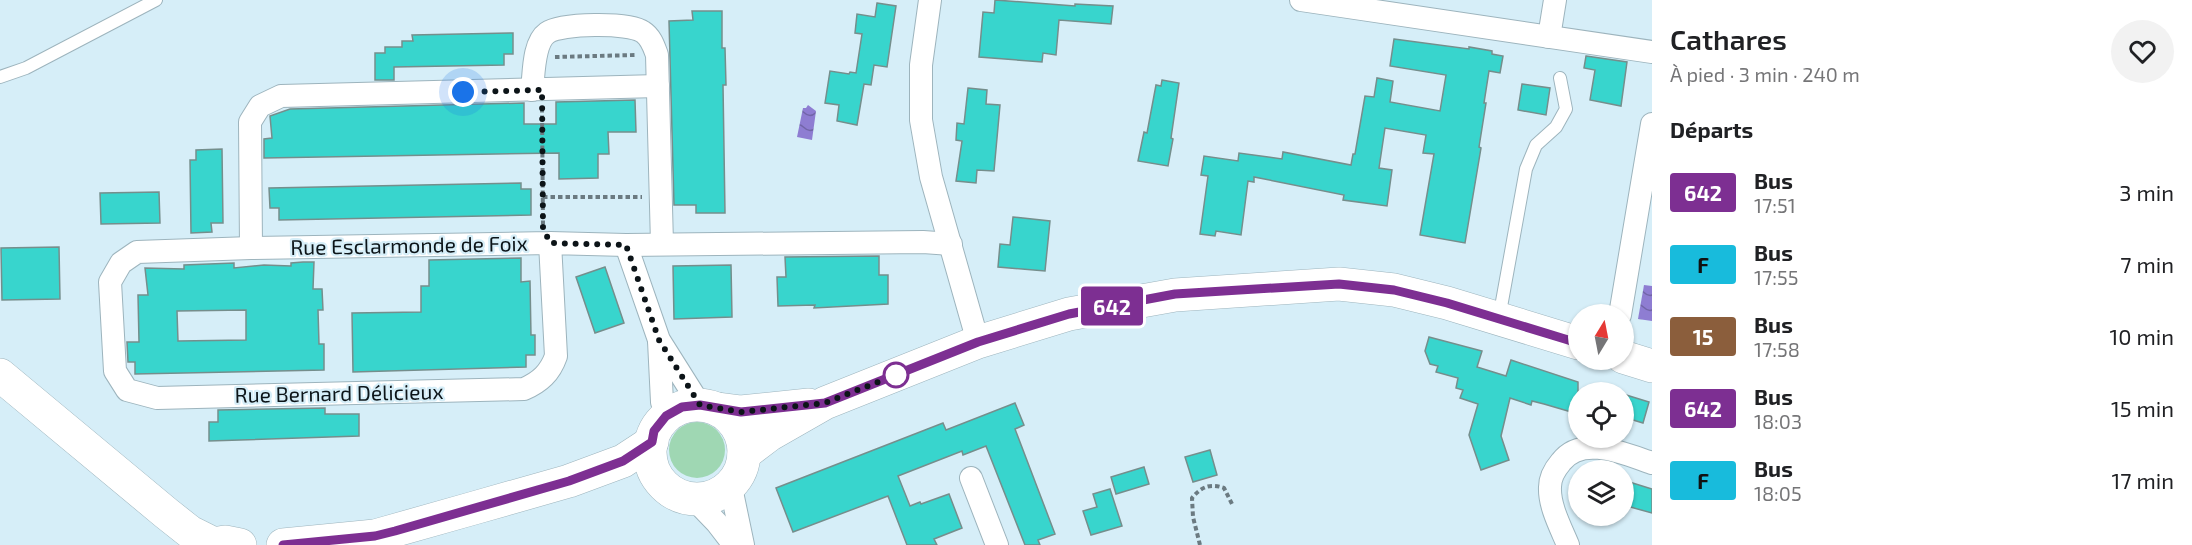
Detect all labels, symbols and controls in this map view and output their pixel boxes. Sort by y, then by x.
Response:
button: heart [2111,20,2174,83]
text: Cathares [1670,22,1787,56]
text: À pied · 3 min · 240 m [1670,62,1860,86]
your location [448,77,478,107]
text: Départs [1670,116,1753,142]
text: Bus [1754,167,1793,193]
text: 3 min [2119,179,2174,205]
text: 642 [1684,180,1722,205]
text: 17:51 [1754,193,1796,217]
street label: Rue Esclarmonde de Foix [290,230,528,259]
text: Bus [1754,239,1793,265]
text: 7 min [2120,251,2174,277]
text: F [1697,252,1709,277]
text: 17:55 [1754,265,1798,289]
line badge: 642 [1078,286,1146,326]
text: 642 [1093,294,1131,319]
north arrow [1568,304,1634,370]
map controls [1568,304,1634,526]
text: Bus [1754,311,1793,337]
text: 10 min [2110,323,2174,349]
text: 15 [1693,324,1713,349]
text: 17:58 [1754,337,1800,361]
unlabelled marker [883,362,909,388]
street label: Rue Bernard Délicieux [234,378,444,407]
button: locate [1568,382,1634,448]
text: Bus [1754,383,1793,409]
text: 15 min [2111,395,2174,421]
text: 642 [1684,396,1722,421]
text: 18:03 [1754,409,1802,433]
text: Bus [1754,455,1793,481]
button: layers [1568,460,1634,526]
text: 17 min [2112,467,2174,493]
text: F [1697,468,1709,493]
text: 18:05 [1754,481,1802,505]

